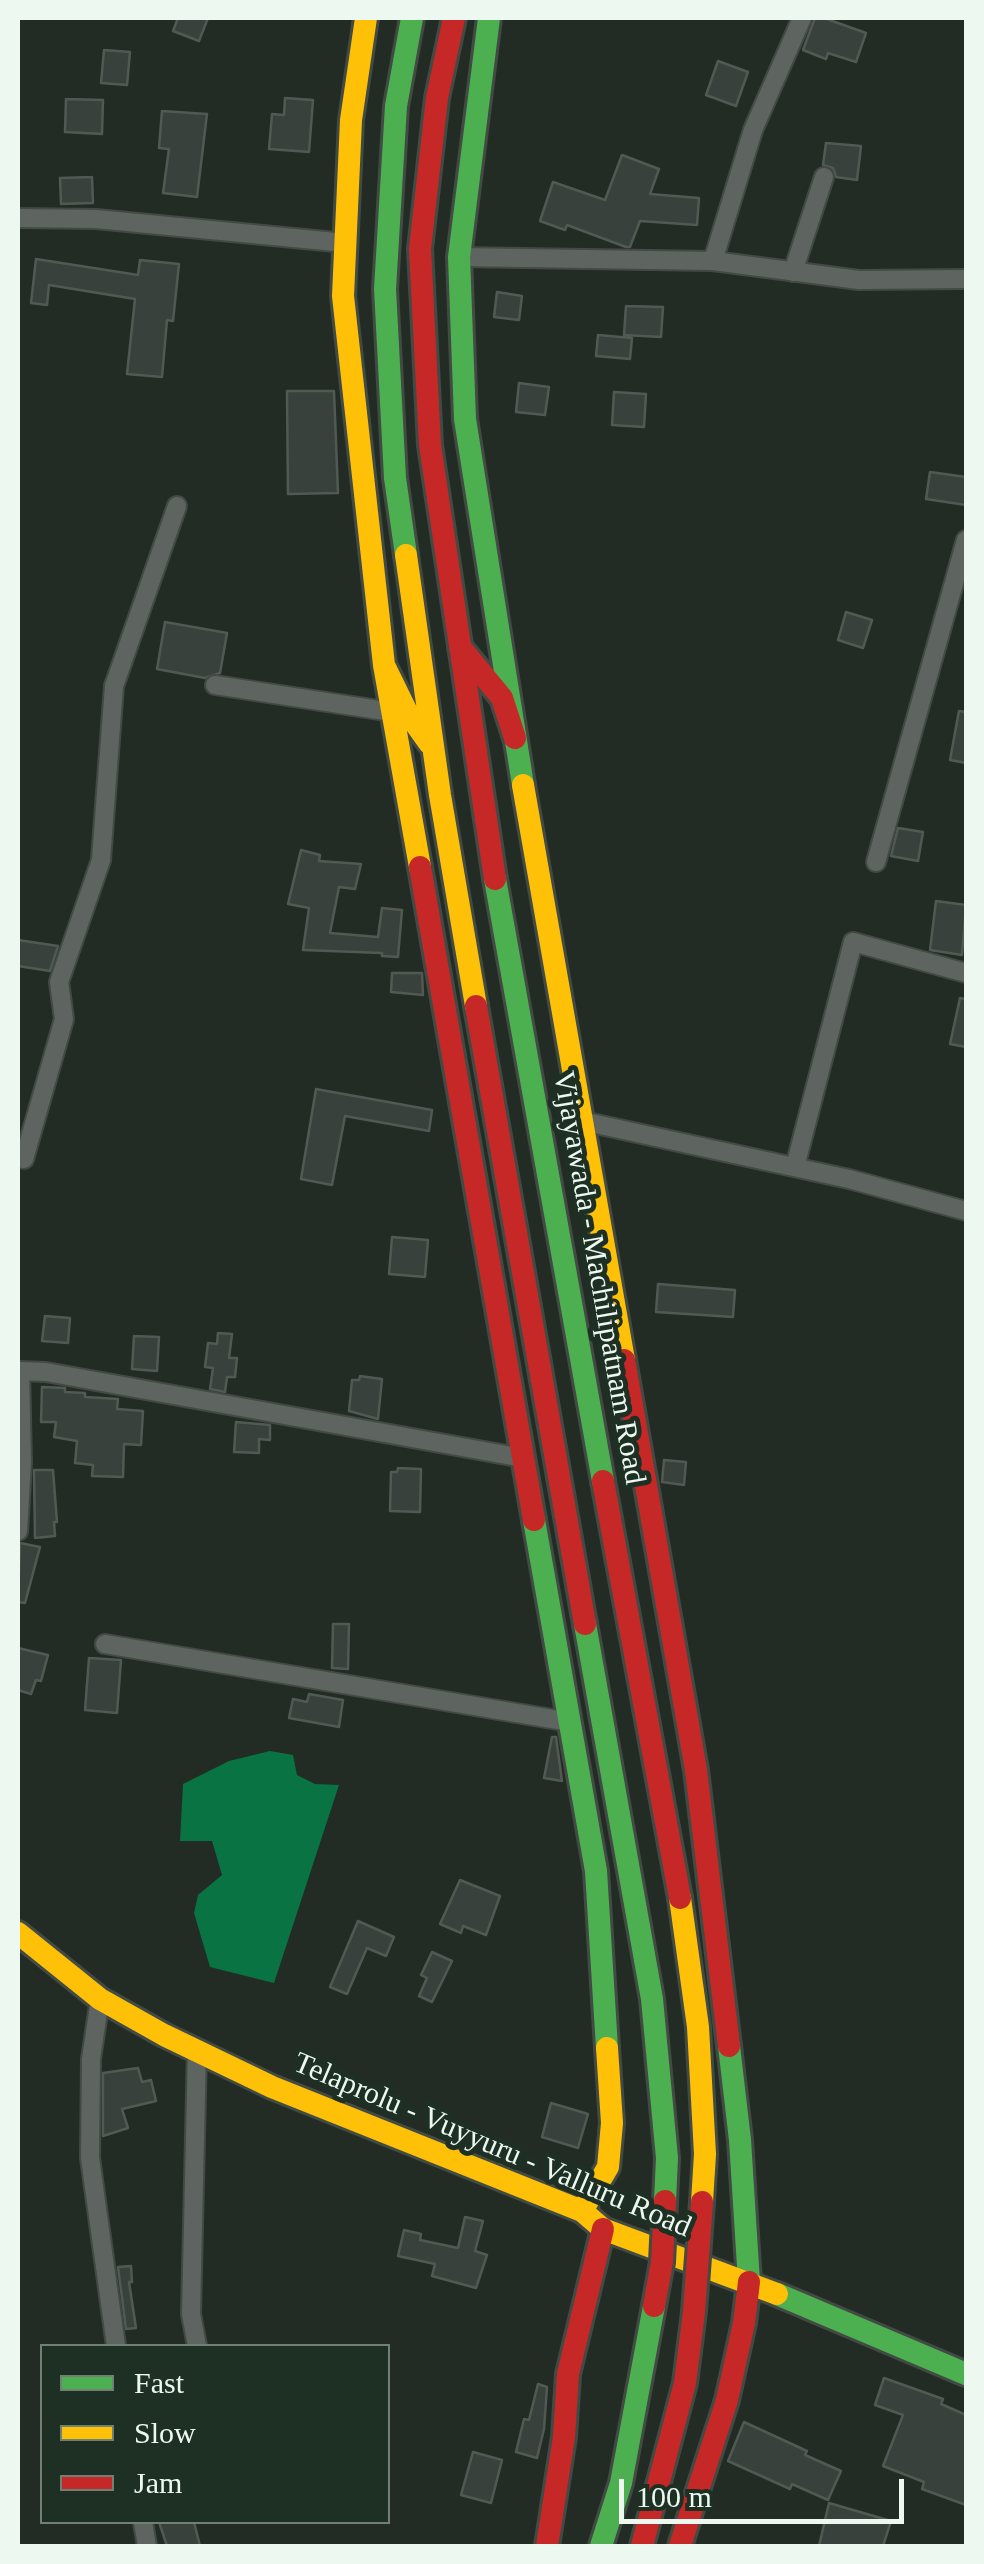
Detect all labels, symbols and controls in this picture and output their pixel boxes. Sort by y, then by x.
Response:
street label: Vijayawada - Machilipatnam Road [544,1069,652,1487]
street label: Telaprolu - Vuyyuru - Valluru Road [288,2046,696,2246]
legend [40,2344,390,2524]
text: Fast [134,2366,184,2399]
text: Slow [134,2416,196,2449]
scale bar [624,2459,909,2521]
text: Jam [134,2466,182,2499]
text: 100 m [636,2480,712,2513]

